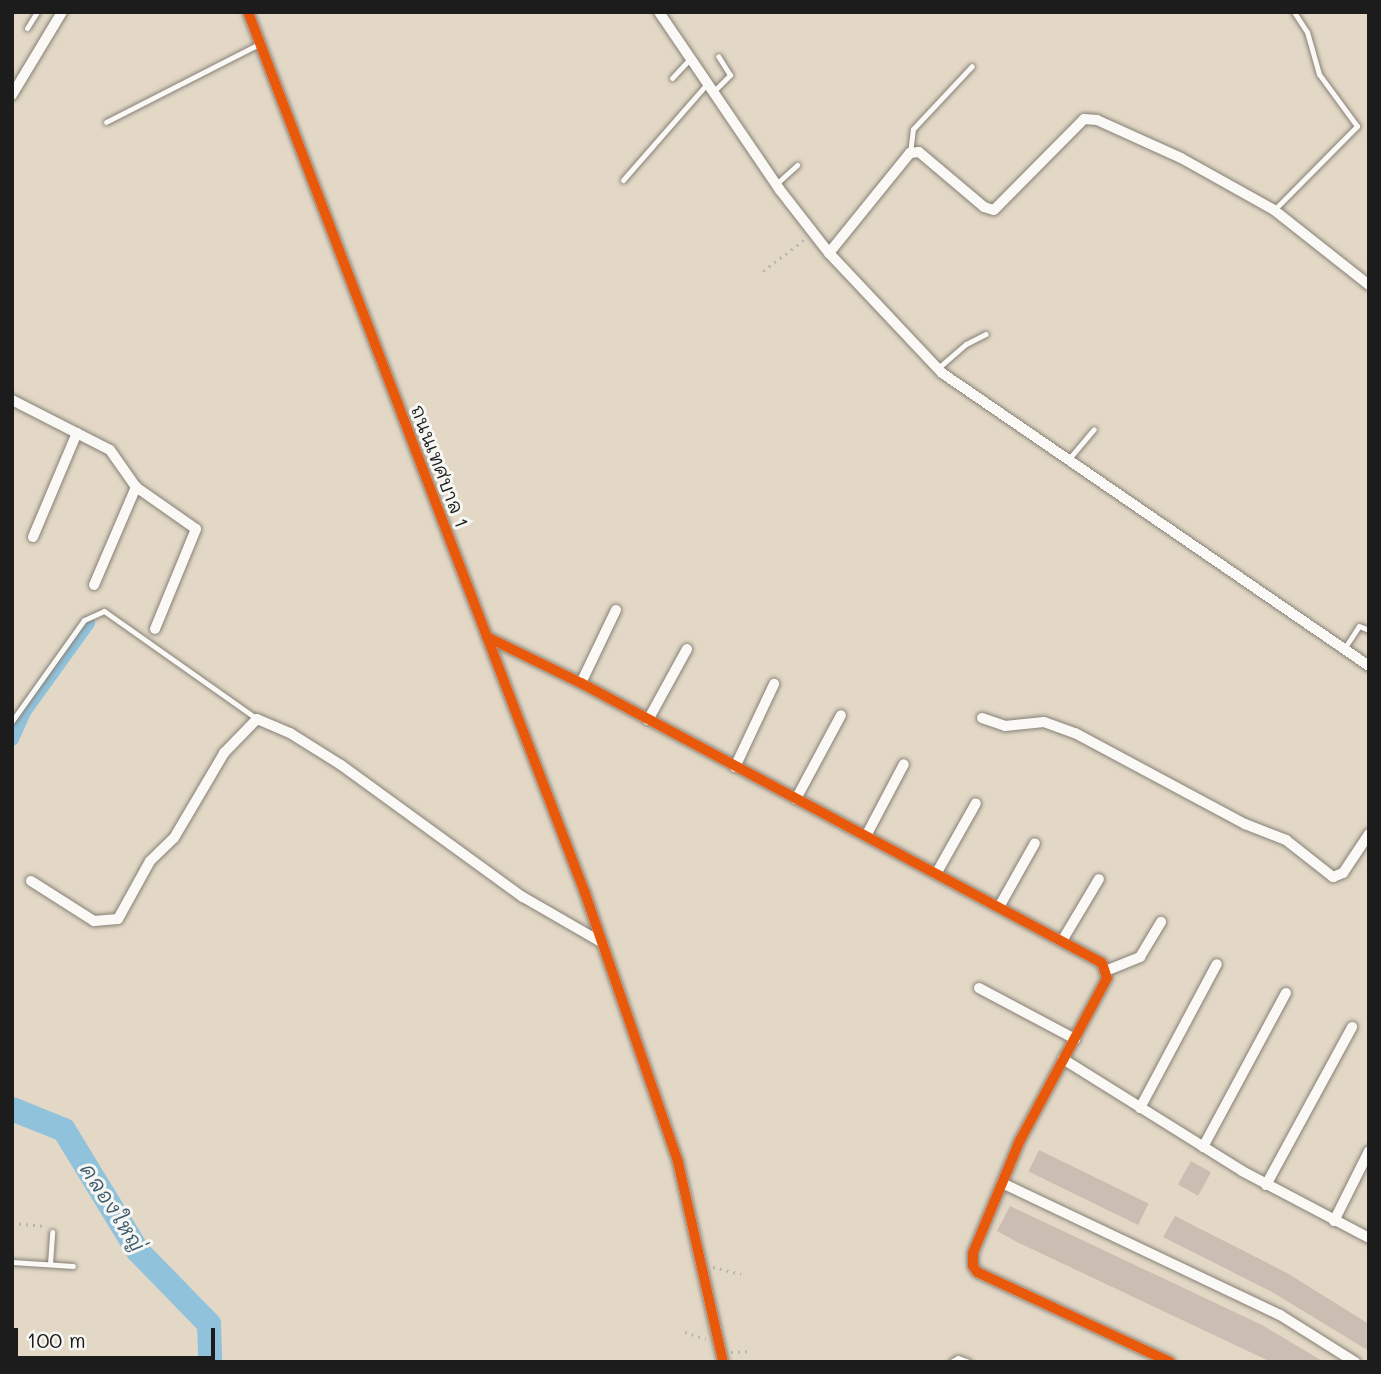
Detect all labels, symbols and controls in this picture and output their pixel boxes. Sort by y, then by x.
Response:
street label: ถนนเทศบาล 1 [406,401,474,531]
water label: คลองใหญ่ [75,1158,151,1256]
scale bar [18,1314,219,1358]
text: 100 m [27,1326,86,1353]

